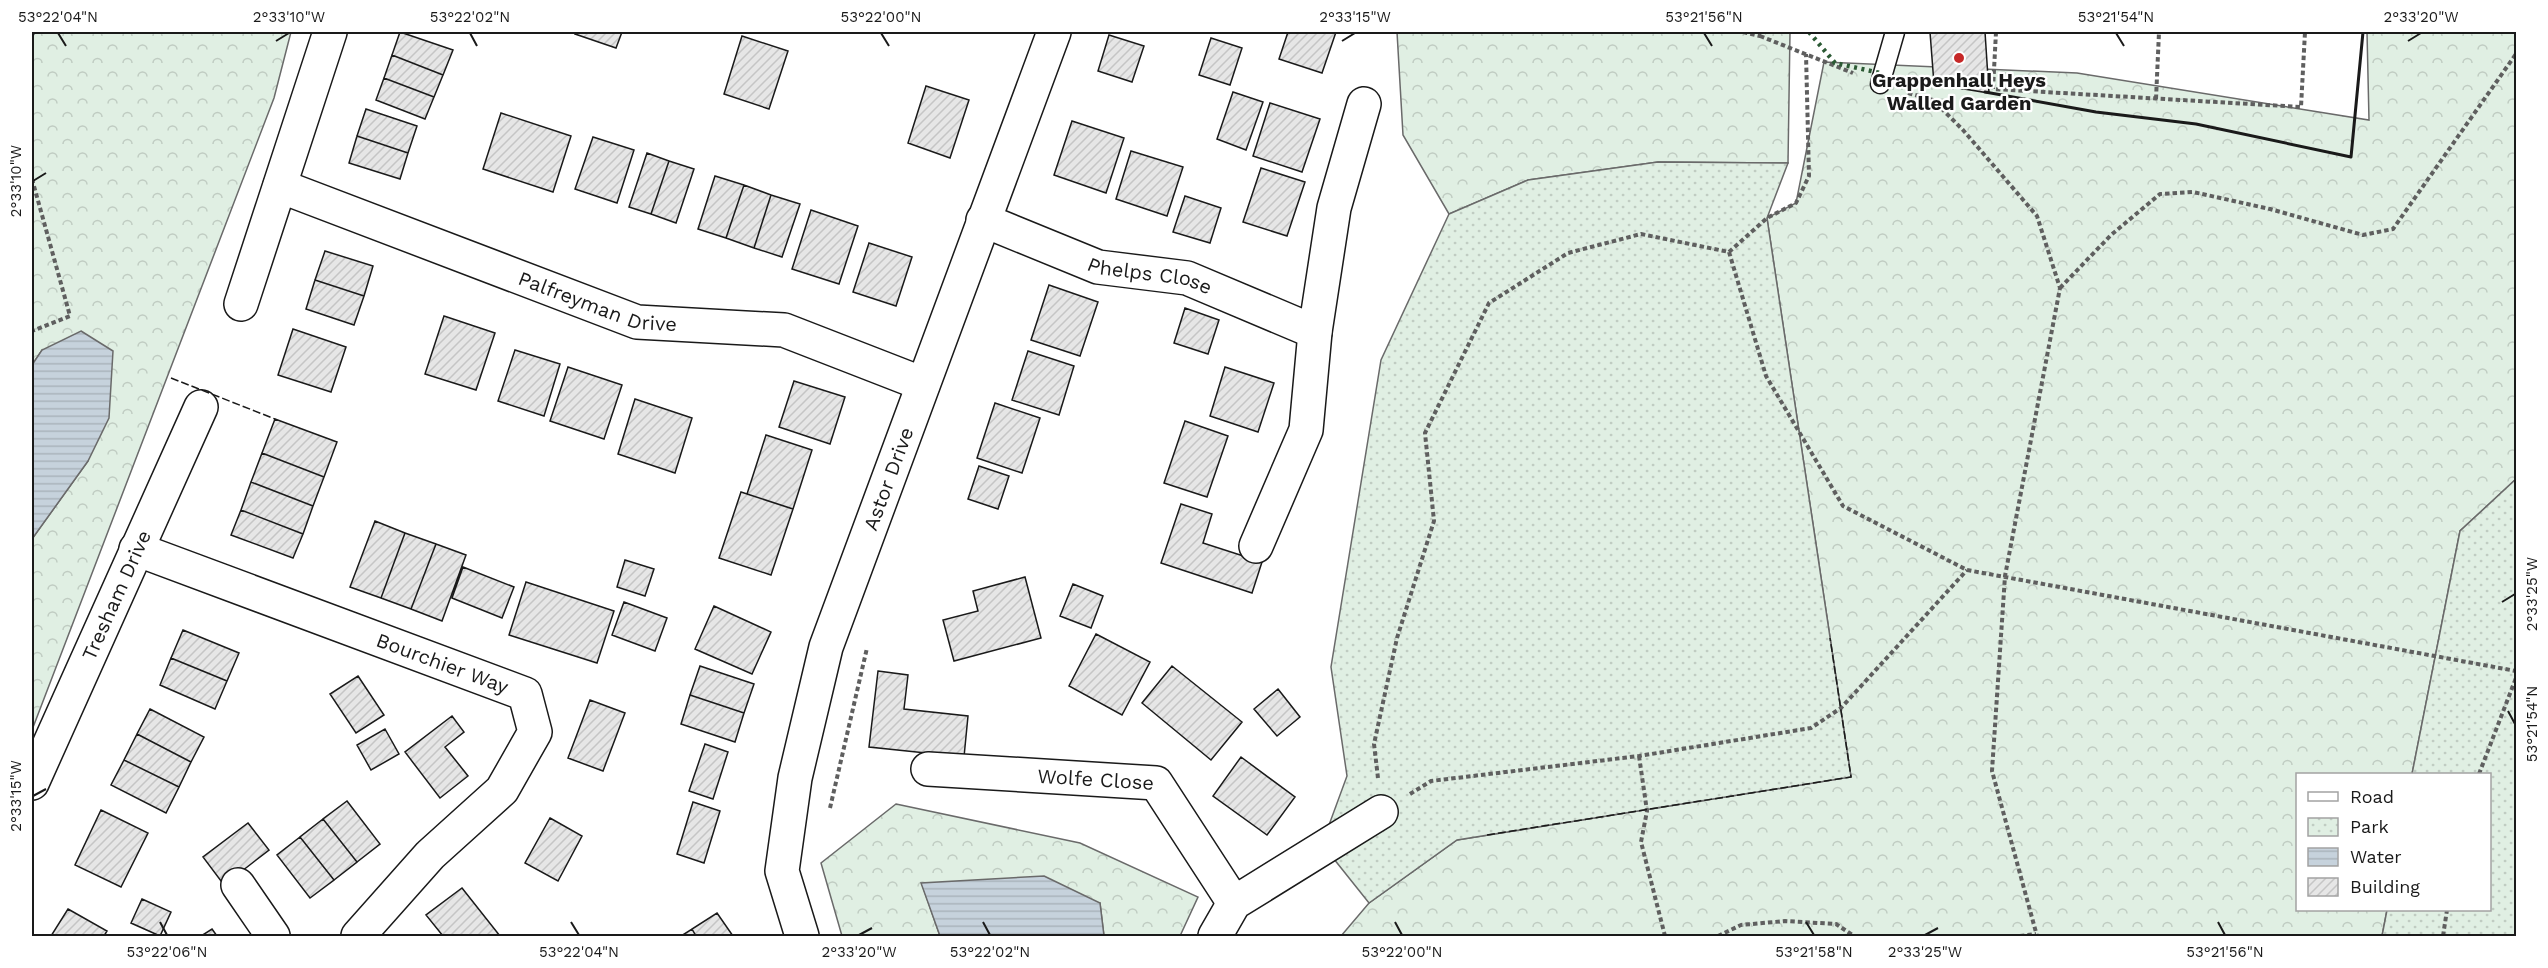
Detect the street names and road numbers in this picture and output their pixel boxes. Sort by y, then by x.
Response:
street label: Phelps Close [1084,252,1216,299]
street label: Palfreyman Drive [515,266,678,336]
street label: Astor Drive [858,424,918,534]
street label: Tresham Drive [77,526,156,664]
street label: Bourchier Way [373,628,512,699]
street label: Wolfe Close [1037,764,1155,795]

